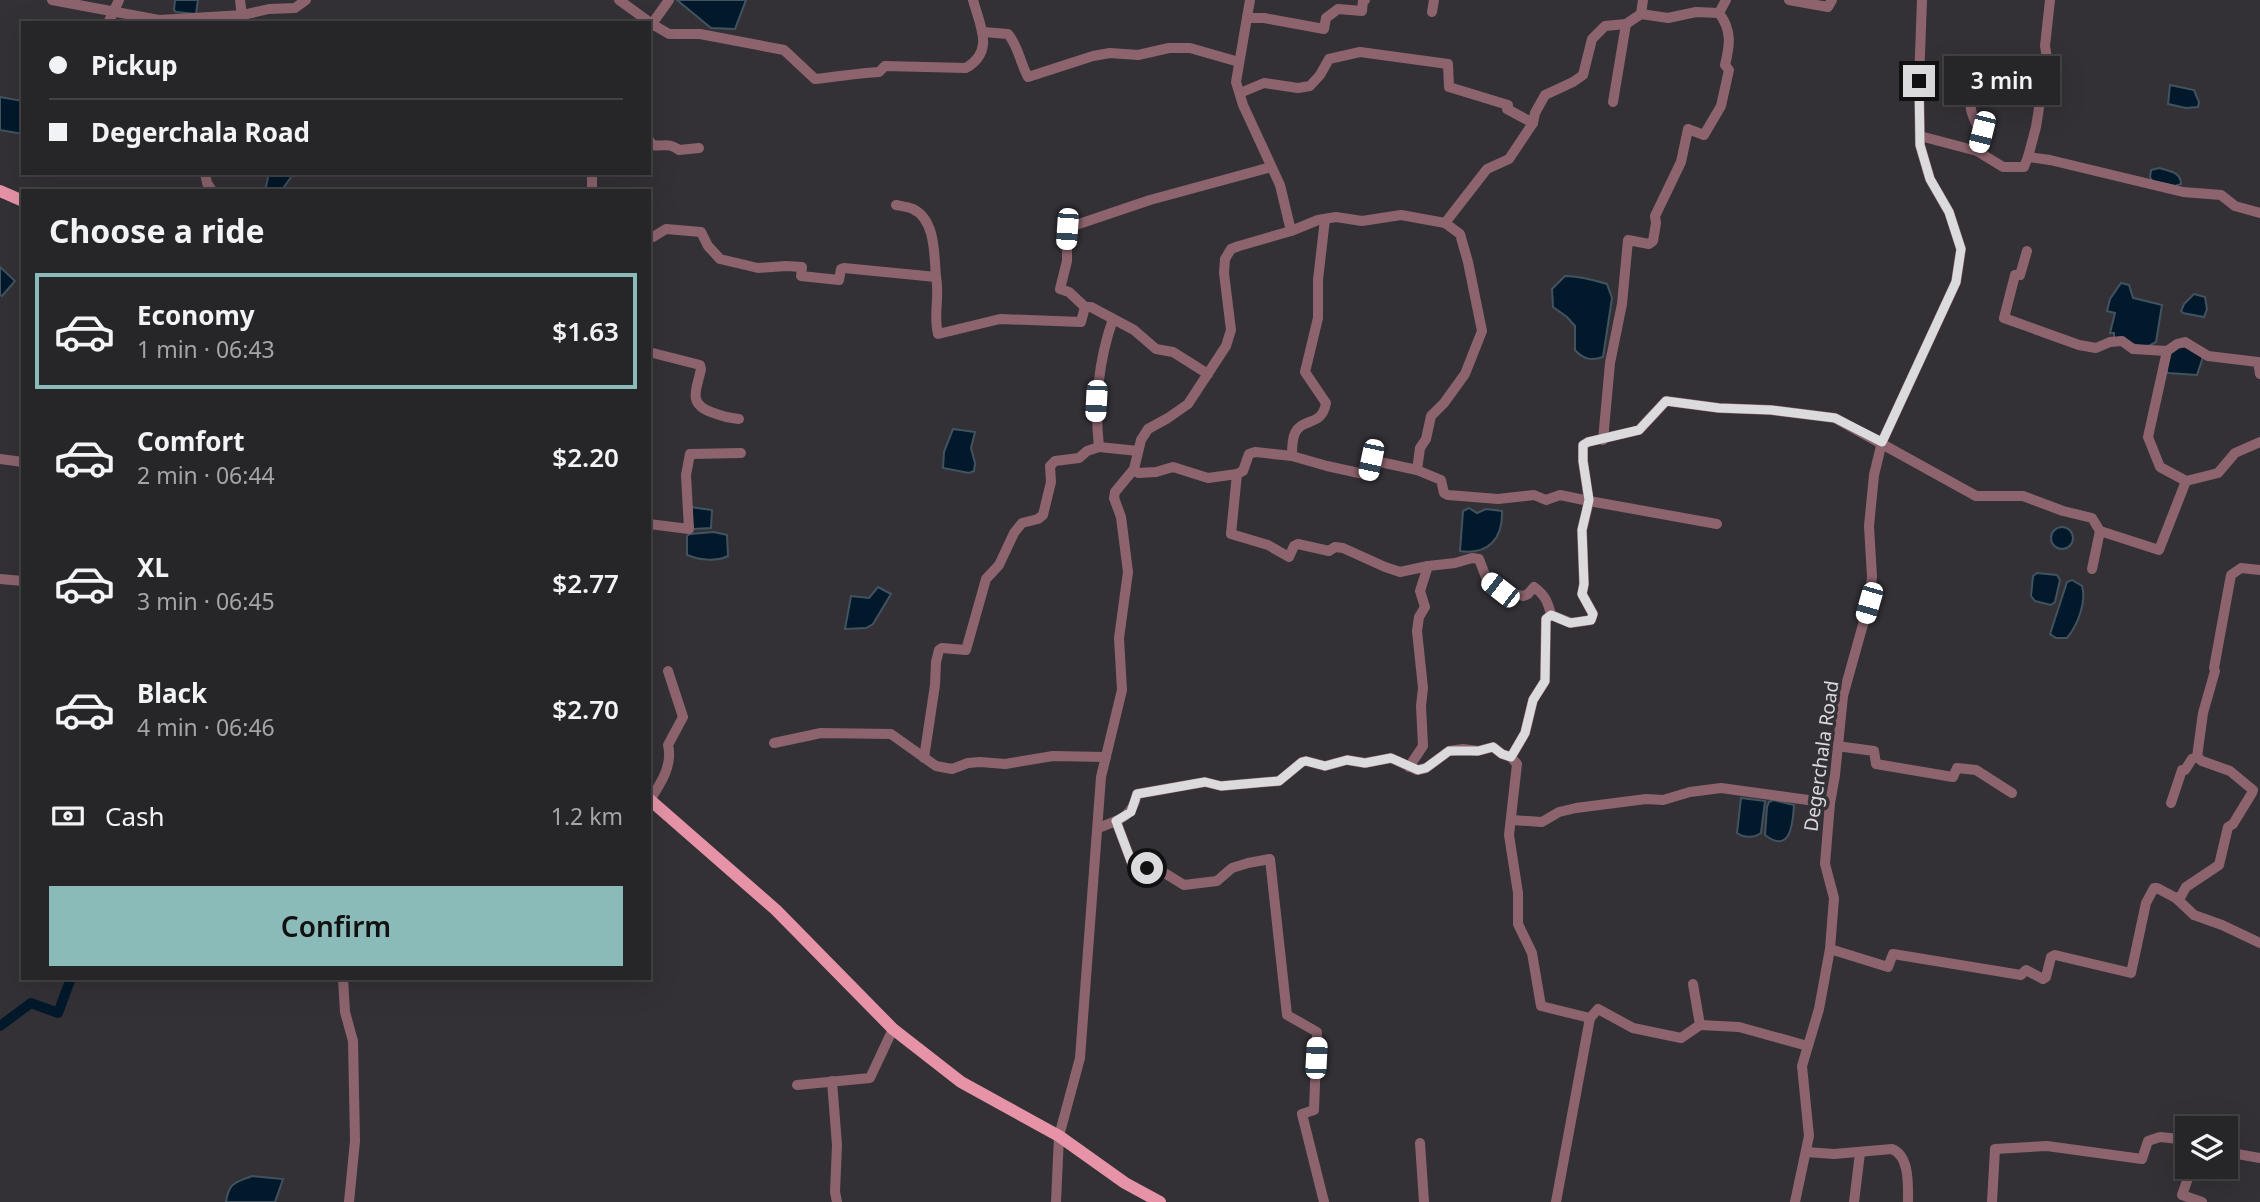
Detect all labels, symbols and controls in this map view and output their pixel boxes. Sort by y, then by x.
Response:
text: Pickup [91,47,178,83]
callout: 3 min [1944,56,2059,106]
text: 3 min [1971,64,2033,96]
route end [1903,65,1935,97]
car [1967,109,1998,155]
text: Degerchala Road [91,114,310,150]
car [1056,207,1079,251]
text: Choose a ride [49,209,265,252]
text: Economy [137,297,255,333]
icon: car [53,300,116,363]
text: $1.63 [552,313,619,349]
text: 1 min · 06:43 [137,333,275,365]
car [1085,379,1108,423]
text: Comfort [137,423,245,459]
icon: car [53,426,116,489]
car [1357,437,1386,483]
text: $2.20 [552,439,619,475]
text: 2 min · 06:44 [137,459,275,491]
text: XL [137,549,169,585]
icon: car [53,552,116,615]
text: $2.77 [552,565,619,601]
car [1477,569,1524,611]
car [1854,580,1885,626]
text: 3 min · 06:45 [137,585,275,617]
text: Black [137,675,207,711]
icon: car [53,678,116,741]
street label: Degerchala Road [1798,679,1844,833]
text: $2.70 [552,691,619,727]
text: 4 min · 06:46 [137,711,275,743]
icon: cash [49,797,87,835]
text: Cash [105,798,165,834]
text: 1.2 km [551,800,623,832]
route start [1131,852,1163,884]
button: Confirm [49,886,623,966]
car [1305,1036,1328,1080]
map controls [2175,1116,2238,1179]
button: layers [2175,1116,2238,1179]

